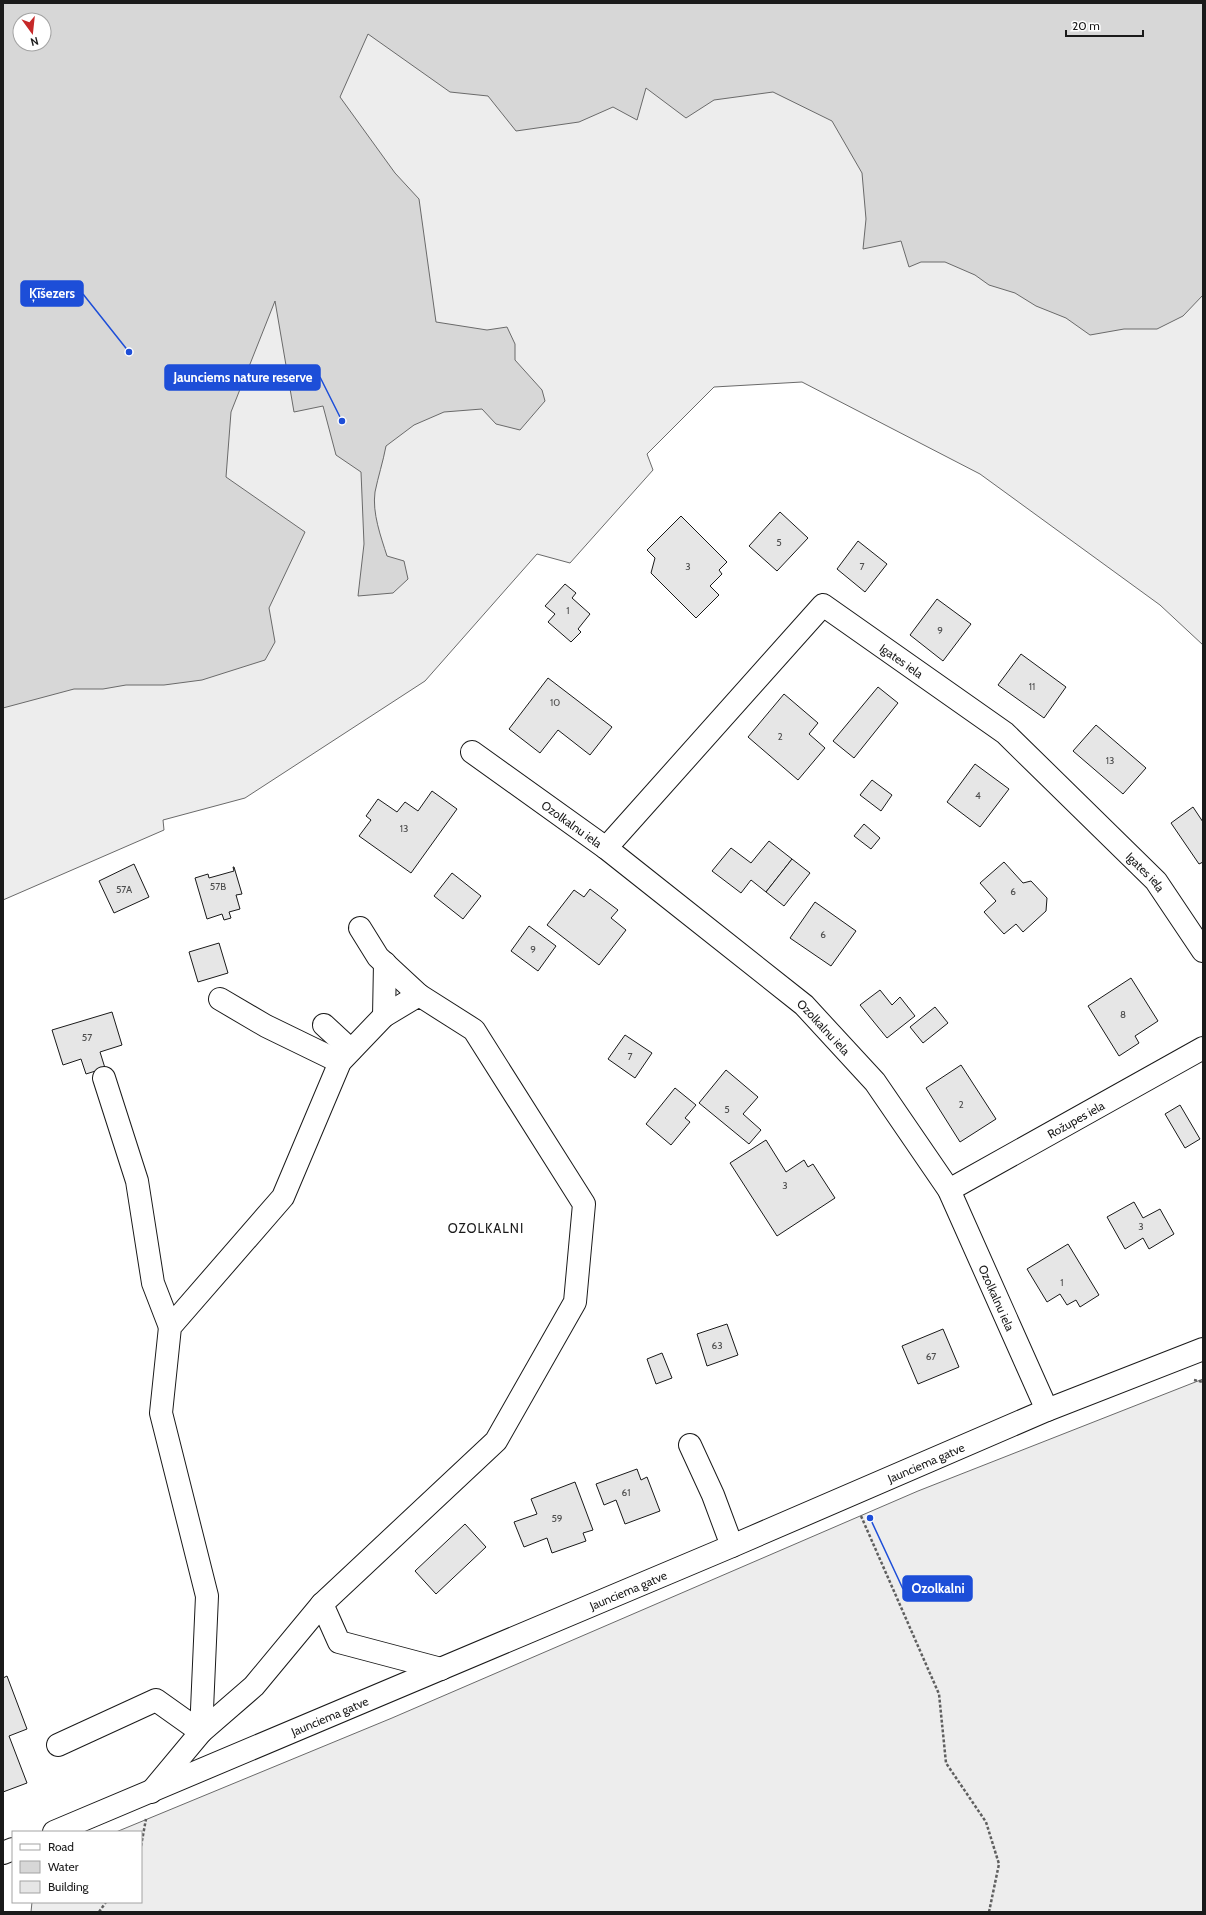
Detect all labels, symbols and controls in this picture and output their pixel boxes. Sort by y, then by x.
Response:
north arrow [12,12,52,52]
scale bar [1066,12,1143,38]
text: 20 m [1072,18,1100,33]
text: N [29,34,40,49]
callout: Ķīšezers [21,281,83,306]
text: Ķīšezers [29,285,75,303]
callout: Jaunciems nature reserve [165,365,320,390]
text: Jaunciems nature reserve [172,369,313,385]
house number: 5 [776,536,782,549]
house number: 3 [685,560,691,573]
house number: 7 [859,560,865,573]
house number: 1 [566,604,570,617]
house number: 9 [937,624,943,637]
street label: Igates iela [877,640,927,681]
house number: 11 [1029,680,1035,693]
house number: 10 [550,696,560,709]
house number: 2 [777,730,783,743]
house number: 13 [1106,754,1114,767]
house number: 4 [975,789,981,802]
street label: Ozolkalnu iela [539,797,605,851]
house number: 13 [400,822,408,835]
street label: Igates iela [1123,849,1169,895]
house number: 57B [210,880,226,893]
house number: 57A [116,883,133,896]
house number: 6 [1010,885,1016,898]
house number: 6 [820,928,826,941]
house number: 9 [530,943,536,956]
street label: Ozolkalnu iela [795,995,854,1058]
house number: 8 [1120,1008,1126,1021]
house number: 57 [82,1031,92,1044]
house number: 7 [627,1050,633,1063]
street label: Rožupes iela [1044,1097,1107,1141]
house number: 2 [958,1098,964,1111]
house number: 5 [724,1103,730,1116]
house number: 3 [782,1179,788,1192]
district label: OZOLKALNI [448,1220,524,1236]
house number: 3 [1138,1220,1144,1233]
street label: Ozolkalnu iela [976,1262,1018,1333]
house number: 1 [1060,1276,1064,1289]
house number: 63 [711,1339,723,1352]
house number: 67 [926,1350,936,1363]
street label: Jaunciema gatve [884,1439,967,1486]
house number: 61 [622,1486,630,1499]
house number: 59 [551,1512,563,1525]
street label: Jaunciema gatve [586,1567,669,1613]
callout: Ozolkalni [903,1576,972,1601]
text: Ozolkalni [911,1580,965,1596]
street label: Jaunciema gatve [288,1693,370,1739]
legend [12,1831,142,1903]
text: Road [48,1839,74,1854]
text: Water [48,1859,79,1874]
text: Building [48,1879,90,1894]

